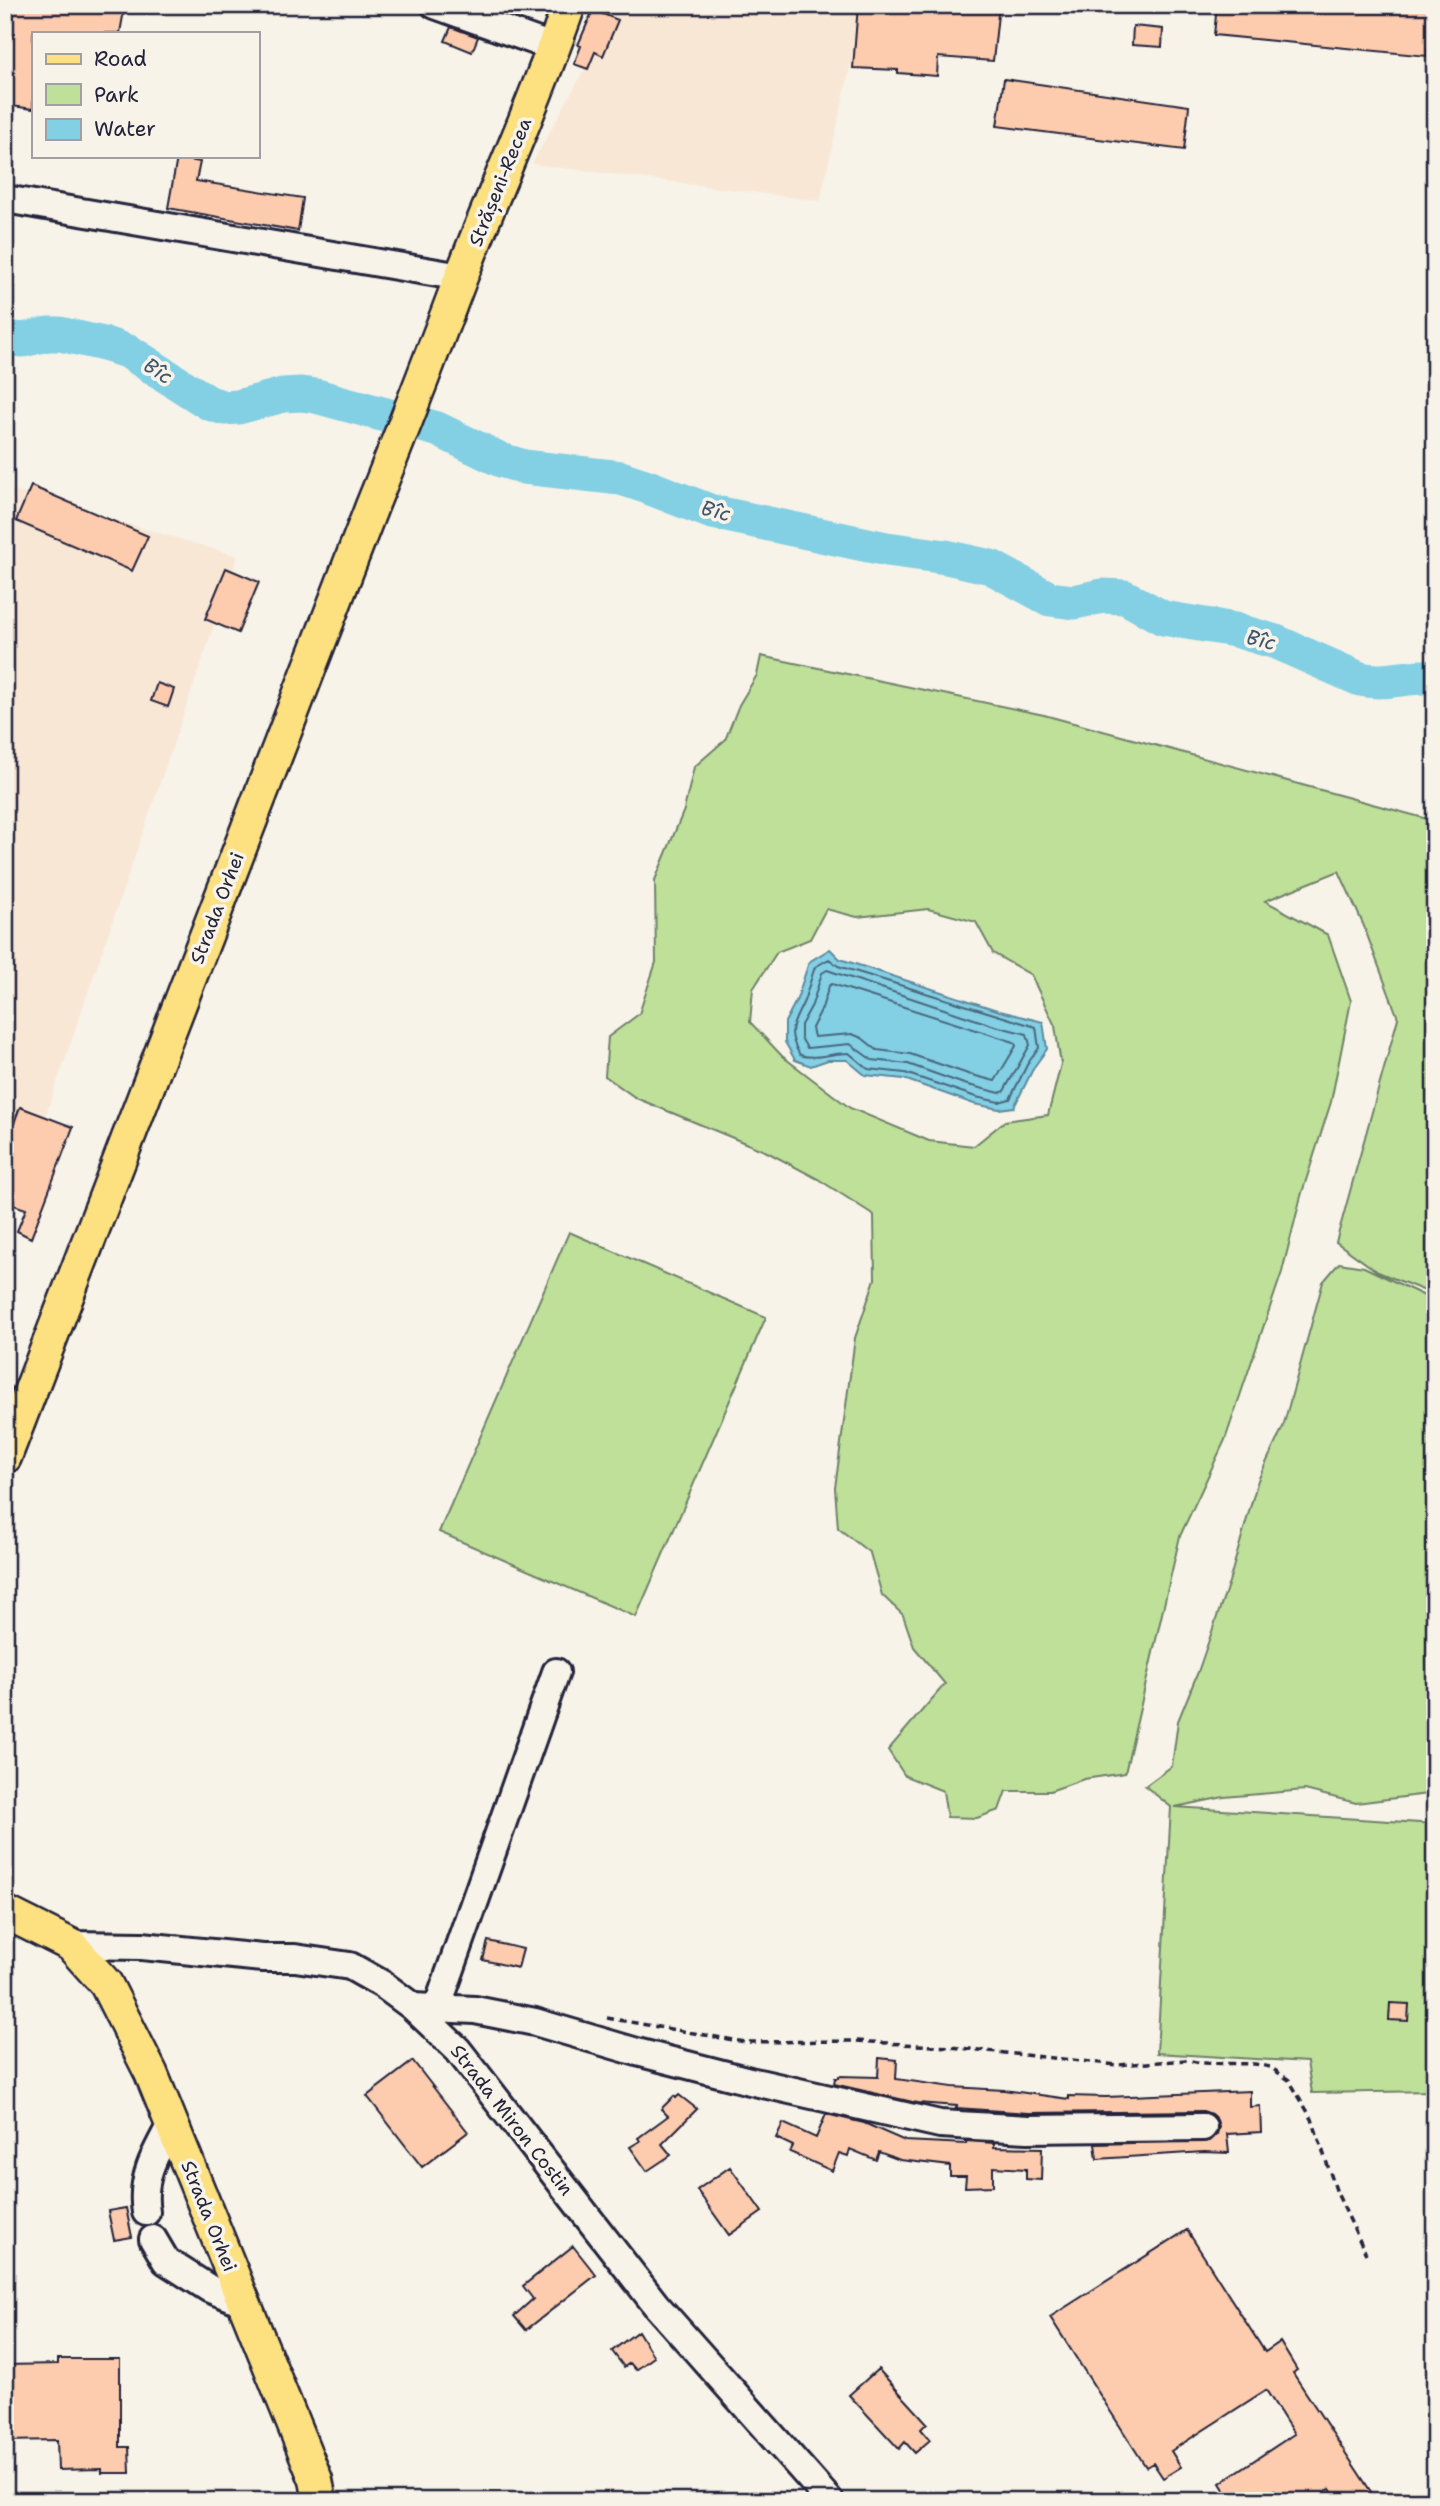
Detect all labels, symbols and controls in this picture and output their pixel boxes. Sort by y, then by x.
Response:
legend [32,32,259,158]
text: Road [94,45,147,73]
text: Park [94,81,139,109]
street label: Strășeni-Recea [463,114,538,250]
text: Water [94,115,156,143]
water label: Bîc [138,351,178,391]
water label: Bîc [698,494,734,528]
water label: Bîc [1243,623,1279,657]
street label: Strada Orhei [184,849,250,967]
street label: Strada Miron Costin [445,2039,579,2201]
street label: Strada Orhei [175,2157,243,2275]

